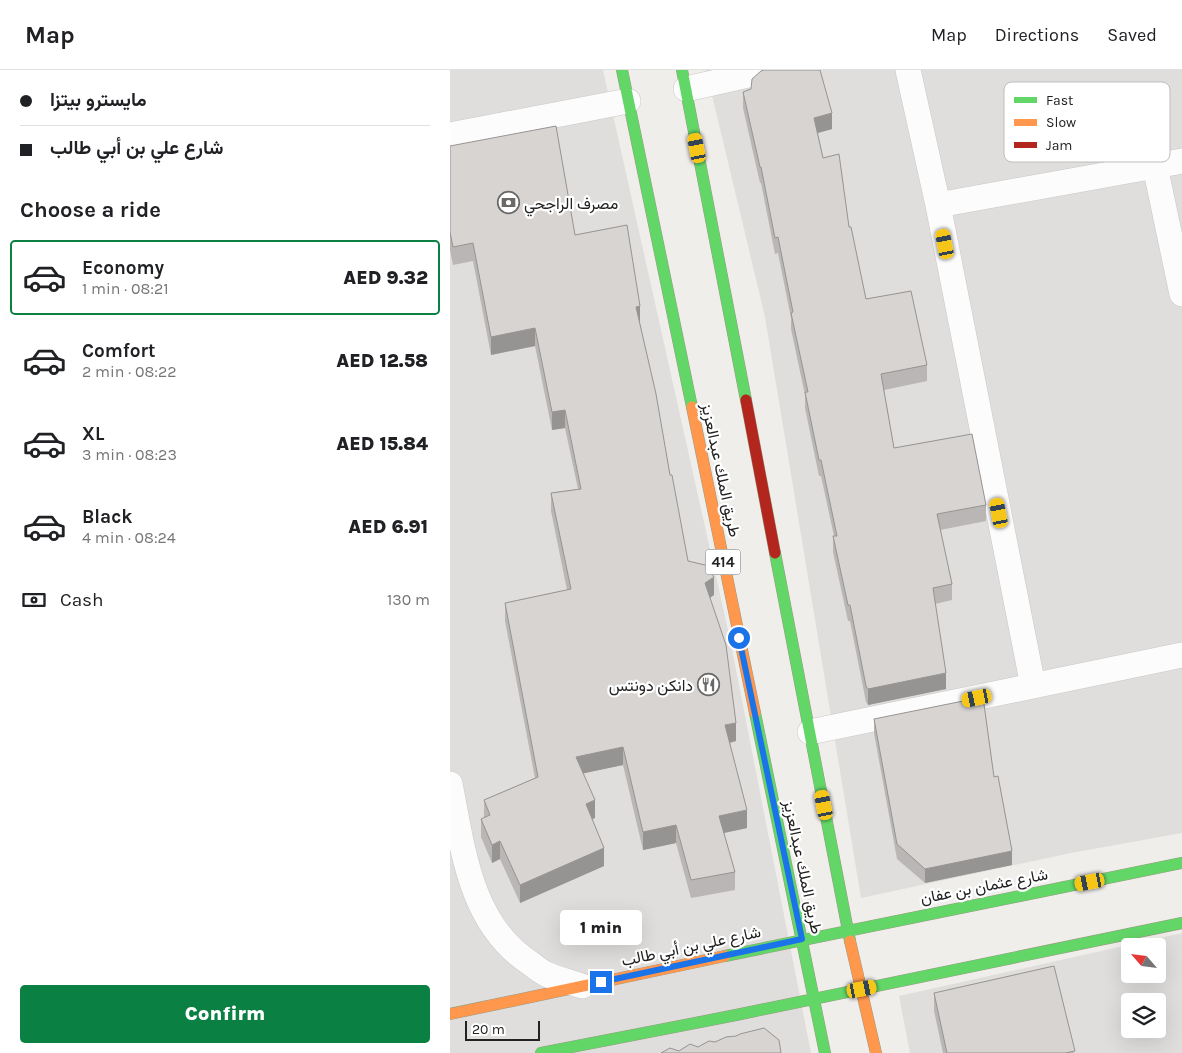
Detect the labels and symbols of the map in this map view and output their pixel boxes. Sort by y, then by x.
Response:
legend [1004,82,1170,162]
text: Fast [1046,92,1073,109]
text: Slow [1046,114,1076,131]
car [686,132,707,164]
text: Jam [1046,137,1072,154]
bank icon: مصرف الراجحي [496,191,520,215]
place label: مصرف الراجحي [524,194,618,217]
car [934,228,955,260]
street label: طريق الملك عبدالعزيز [696,400,744,539]
car [988,497,1009,529]
road number: 414 [706,550,740,574]
route start [728,627,750,649]
restaurant icon: دانكن دونتس [697,673,721,697]
place label: دانكن دونتس [609,676,693,696]
car [960,688,993,708]
car [813,789,834,821]
street label: طريق الملك عبدالعزيز [778,797,826,936]
street label: شارع عثمان بن عفان [919,864,1050,910]
car [1073,872,1106,892]
callout: 1 min [560,910,642,944]
street label: شارع علي بن أبي طالب [620,922,763,974]
north arrow [1121,938,1166,982]
route end [590,971,612,993]
car [845,979,878,999]
scale bar [465,1018,540,1041]

